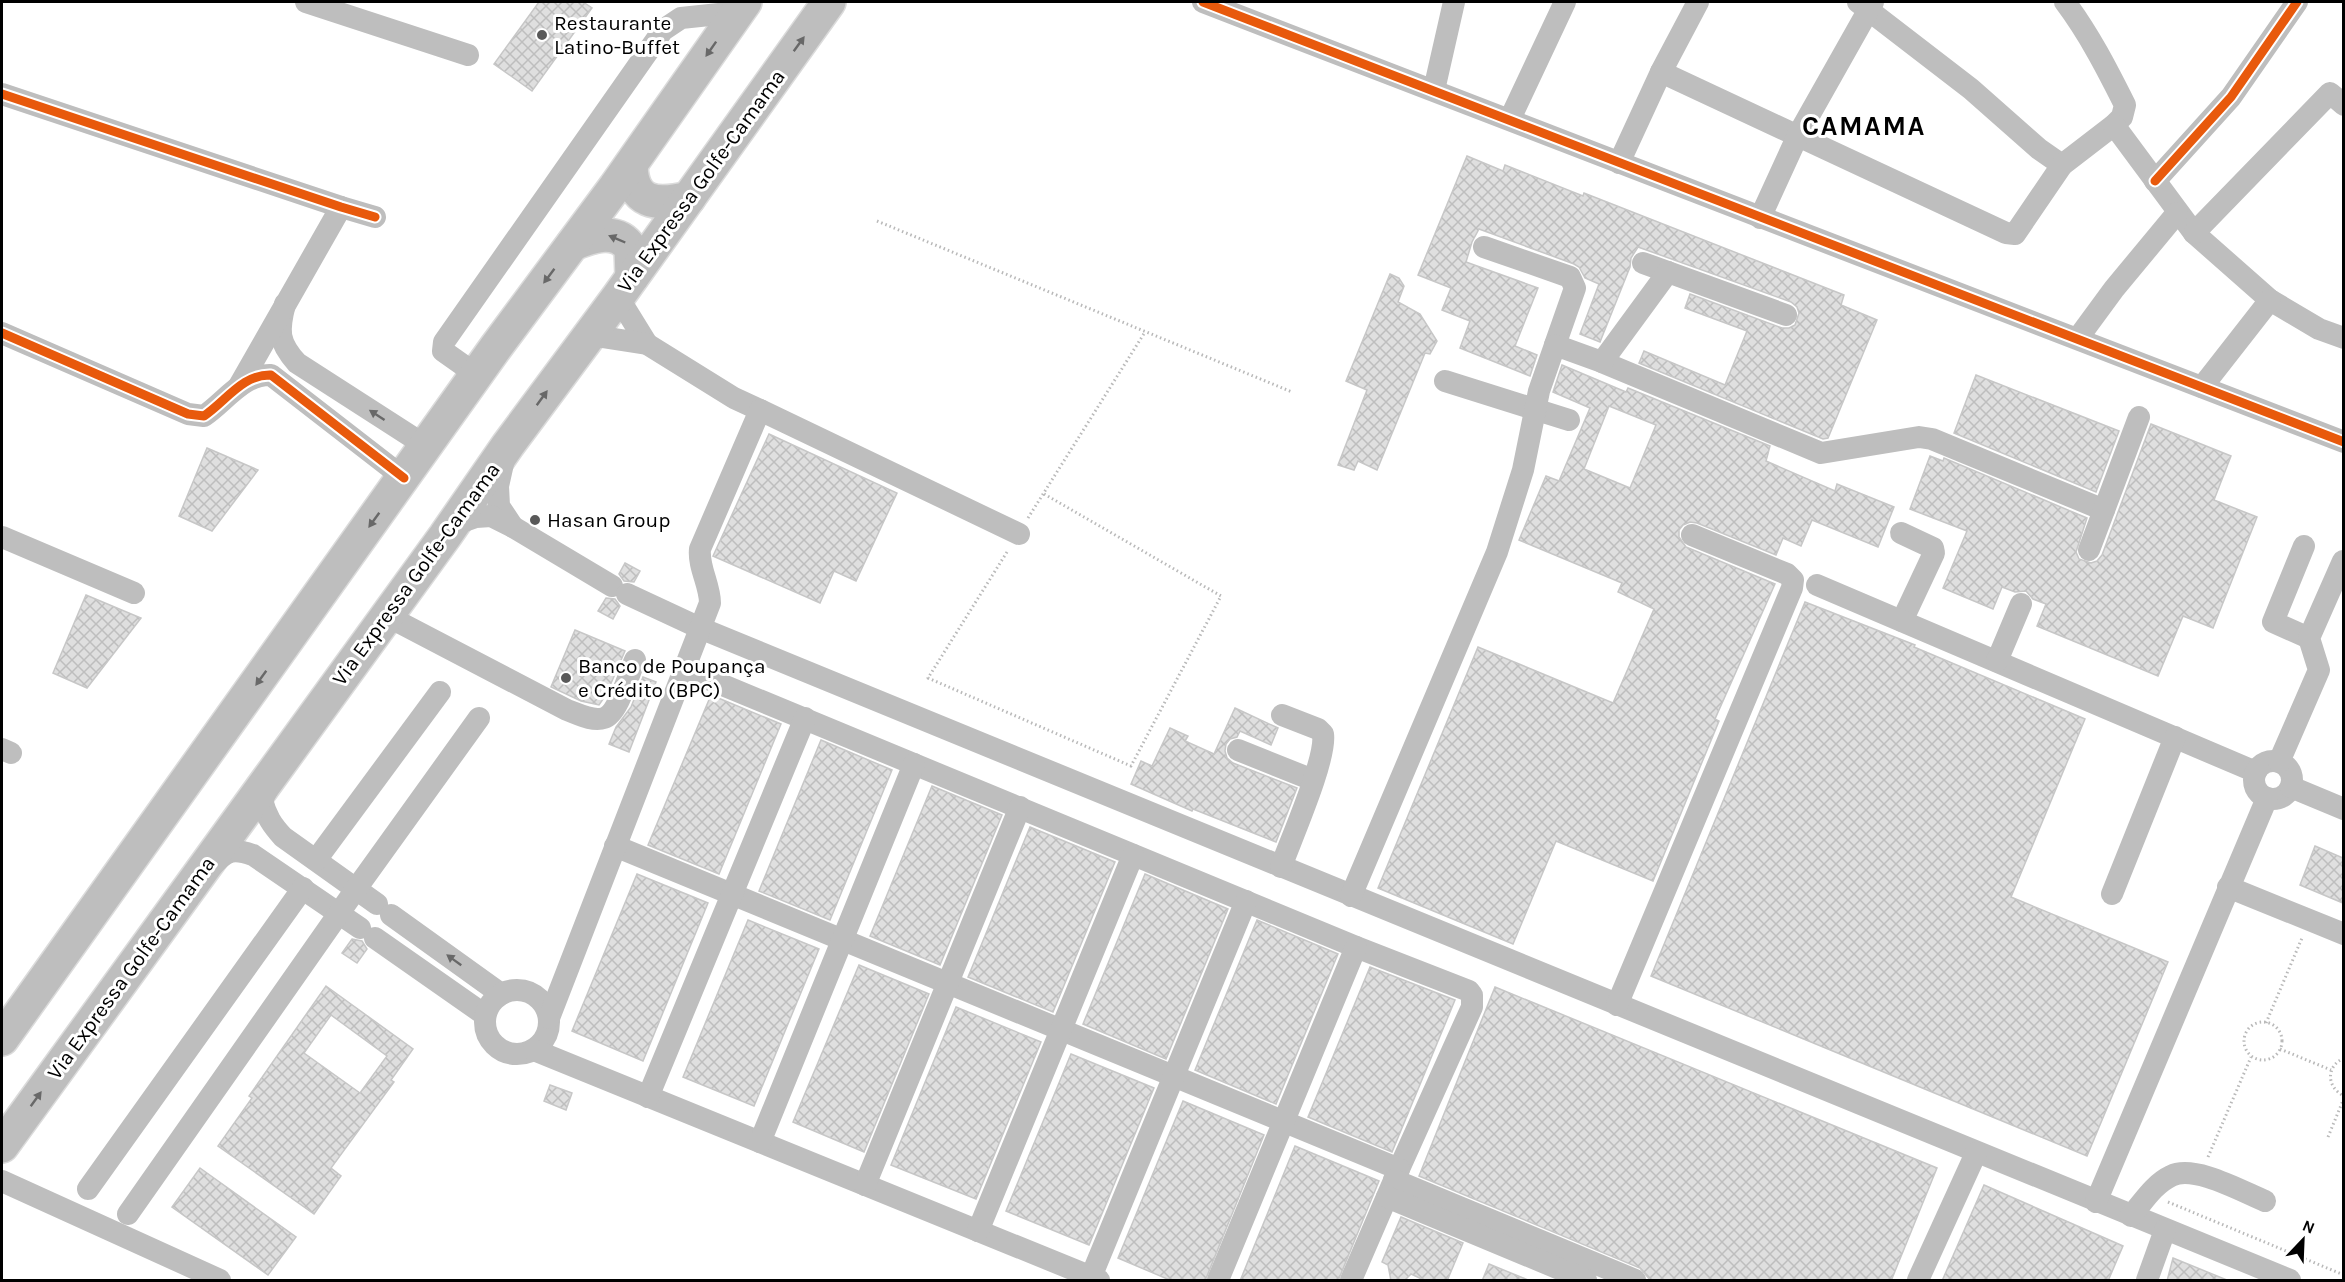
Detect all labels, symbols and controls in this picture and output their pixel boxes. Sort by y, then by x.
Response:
place label: Restaurante Latino-Buffet [554,11,680,59]
marker: Restaurante Latino-Buffet [535,28,549,42]
one-way arrow [793,37,805,53]
one-way arrow [705,41,717,57]
street label: Via Expressa Golfe-Camama [612,65,790,297]
district label: CAMAMA [1802,110,1926,142]
one-way arrow [607,234,625,244]
one-way arrow [543,268,555,284]
one-way arrow [536,391,548,406]
one-way arrow [369,409,385,420]
street label: Via Expressa Golfe-Camama [327,458,505,690]
place label: Hasan Group [547,508,670,532]
one-way arrow [368,511,380,527]
marker: Hasan Group [528,513,542,527]
place label: Banco de Poupança e Crédito (BPC) [578,654,766,702]
one-way arrow [255,671,267,686]
marker: Banco de Poupança e Crédito (BPC) [559,671,573,685]
street label: Via Expressa Golfe-Camama [42,852,220,1084]
one-way arrow [446,954,462,966]
one-way arrow [30,1091,42,1107]
north arrow [2273,1210,2333,1270]
text: N [2300,1216,2318,1238]

